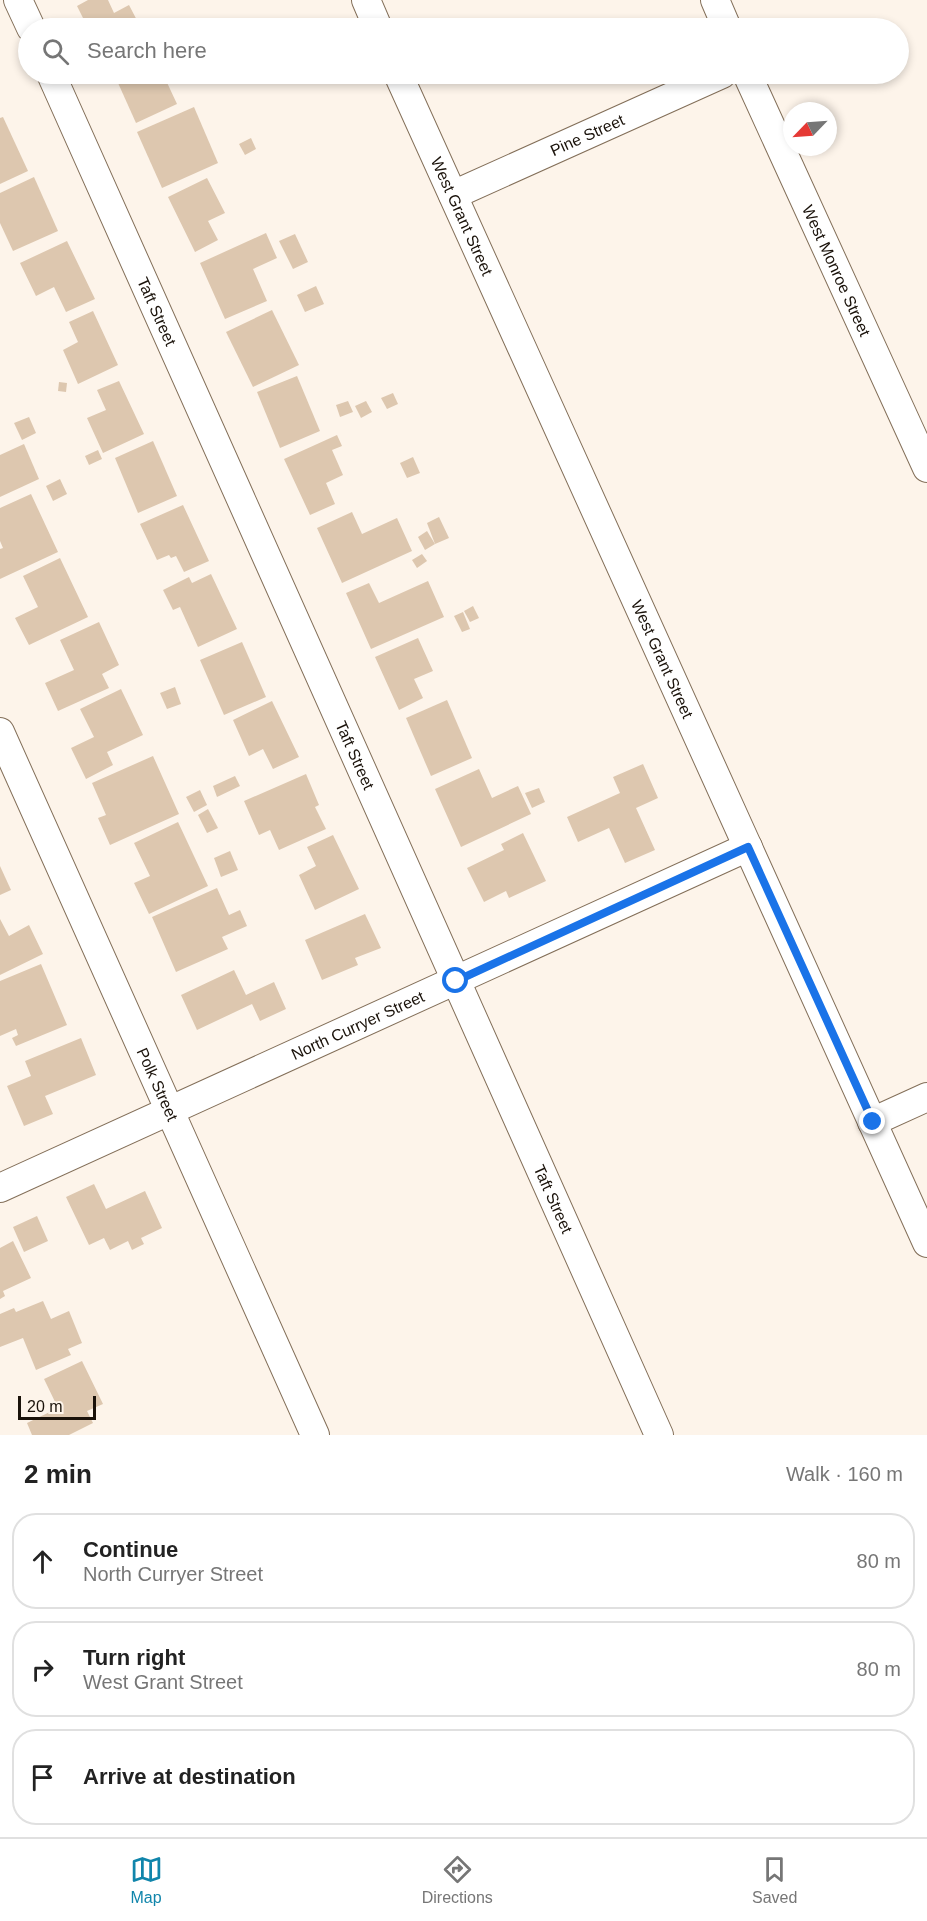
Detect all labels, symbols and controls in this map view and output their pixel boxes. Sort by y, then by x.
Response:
search box [18,18,909,84]
icon: search [39,35,72,68]
text: Search here [87,38,207,63]
north arrow [783,102,837,156]
street label: Pine Street [547,110,627,159]
street label: West Grant Street [428,154,497,278]
street label: West Monroe Street [800,202,874,339]
street label: Taft Street [134,275,180,349]
street label: West Grant Street [629,597,697,721]
street label: Taft Street [333,718,378,792]
route start [442,967,468,993]
street label: North Curryer Street [288,987,427,1063]
street label: Polk Street [134,1045,182,1124]
route end [859,1108,885,1134]
street label: Taft Street [531,1162,576,1236]
scale bar [18,1393,96,1420]
text: 20 m [27,1398,63,1415]
text: 2 min [24,1459,92,1489]
text: Walk · 160 m [786,1463,903,1485]
text: Continue [83,1537,178,1562]
icon: ahead [26,1545,59,1578]
text: 80 m [857,1550,901,1572]
text: North Curryer Street [83,1563,263,1585]
text: Turn right [83,1645,185,1670]
icon: right [26,1653,59,1686]
text: 80 m [857,1658,901,1680]
text: West Grant Street [83,1671,243,1693]
icon: arrive [26,1761,59,1794]
text: Arrive at destination [83,1764,296,1789]
tab: Map [130,1853,163,1907]
tab: Directions [422,1853,493,1907]
tab: Saved [752,1853,797,1907]

